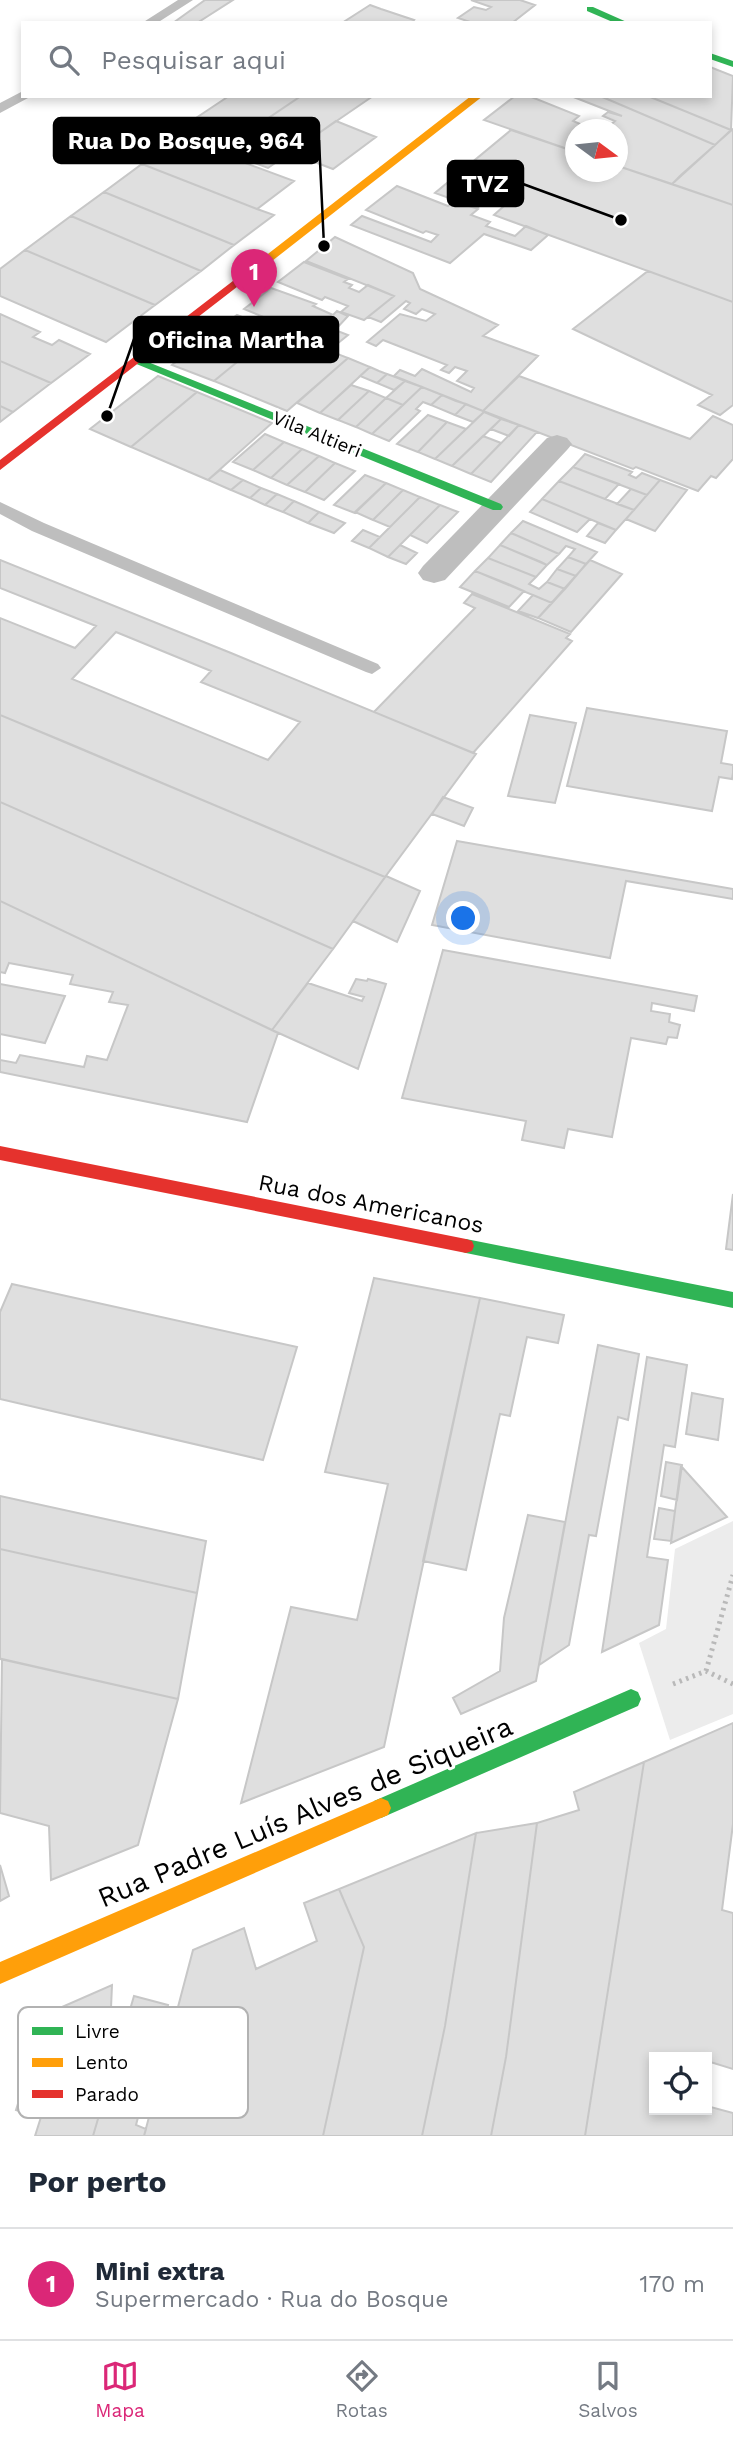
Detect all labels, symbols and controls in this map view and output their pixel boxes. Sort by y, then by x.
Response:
search box [21,21,712,98]
icon: search [45,41,83,79]
text: Pesquisar aqui [101,45,286,75]
callout: Rua Do Bosque, 964 [54,118,319,163]
north arrow [565,119,628,182]
text: Rua Do Bosque, 964 [68,127,304,155]
callout: TVZ [448,161,523,206]
text: TVZ [461,170,509,198]
pin: 1 [231,249,277,307]
callout: Oficina Martha [134,317,338,362]
text: Oficina Martha [148,326,324,354]
street label: Vila Altieri [269,406,365,462]
your location [446,901,480,935]
street label: Rua dos Americanos [256,1169,486,1239]
street label: Rua Padre Luís Alves de Siqueira [93,1709,517,1915]
legend [18,2007,248,2118]
text: Livre [75,2020,120,2043]
text: Lento [75,2051,128,2074]
map controls [649,2052,712,2115]
button: locate [649,2052,712,2115]
text: Parado [75,2083,139,2106]
text: Por perto [28,2164,166,2199]
text: Mini extra [95,2256,225,2286]
text: 1 [46,2271,56,2298]
text: 170 m [640,2271,705,2298]
text: Supermercado · Rua do Bosque [95,2286,449,2313]
tab: Mapa [95,2357,145,2422]
tab: Rotas [335,2357,388,2422]
tab: Salvos [578,2357,638,2422]

